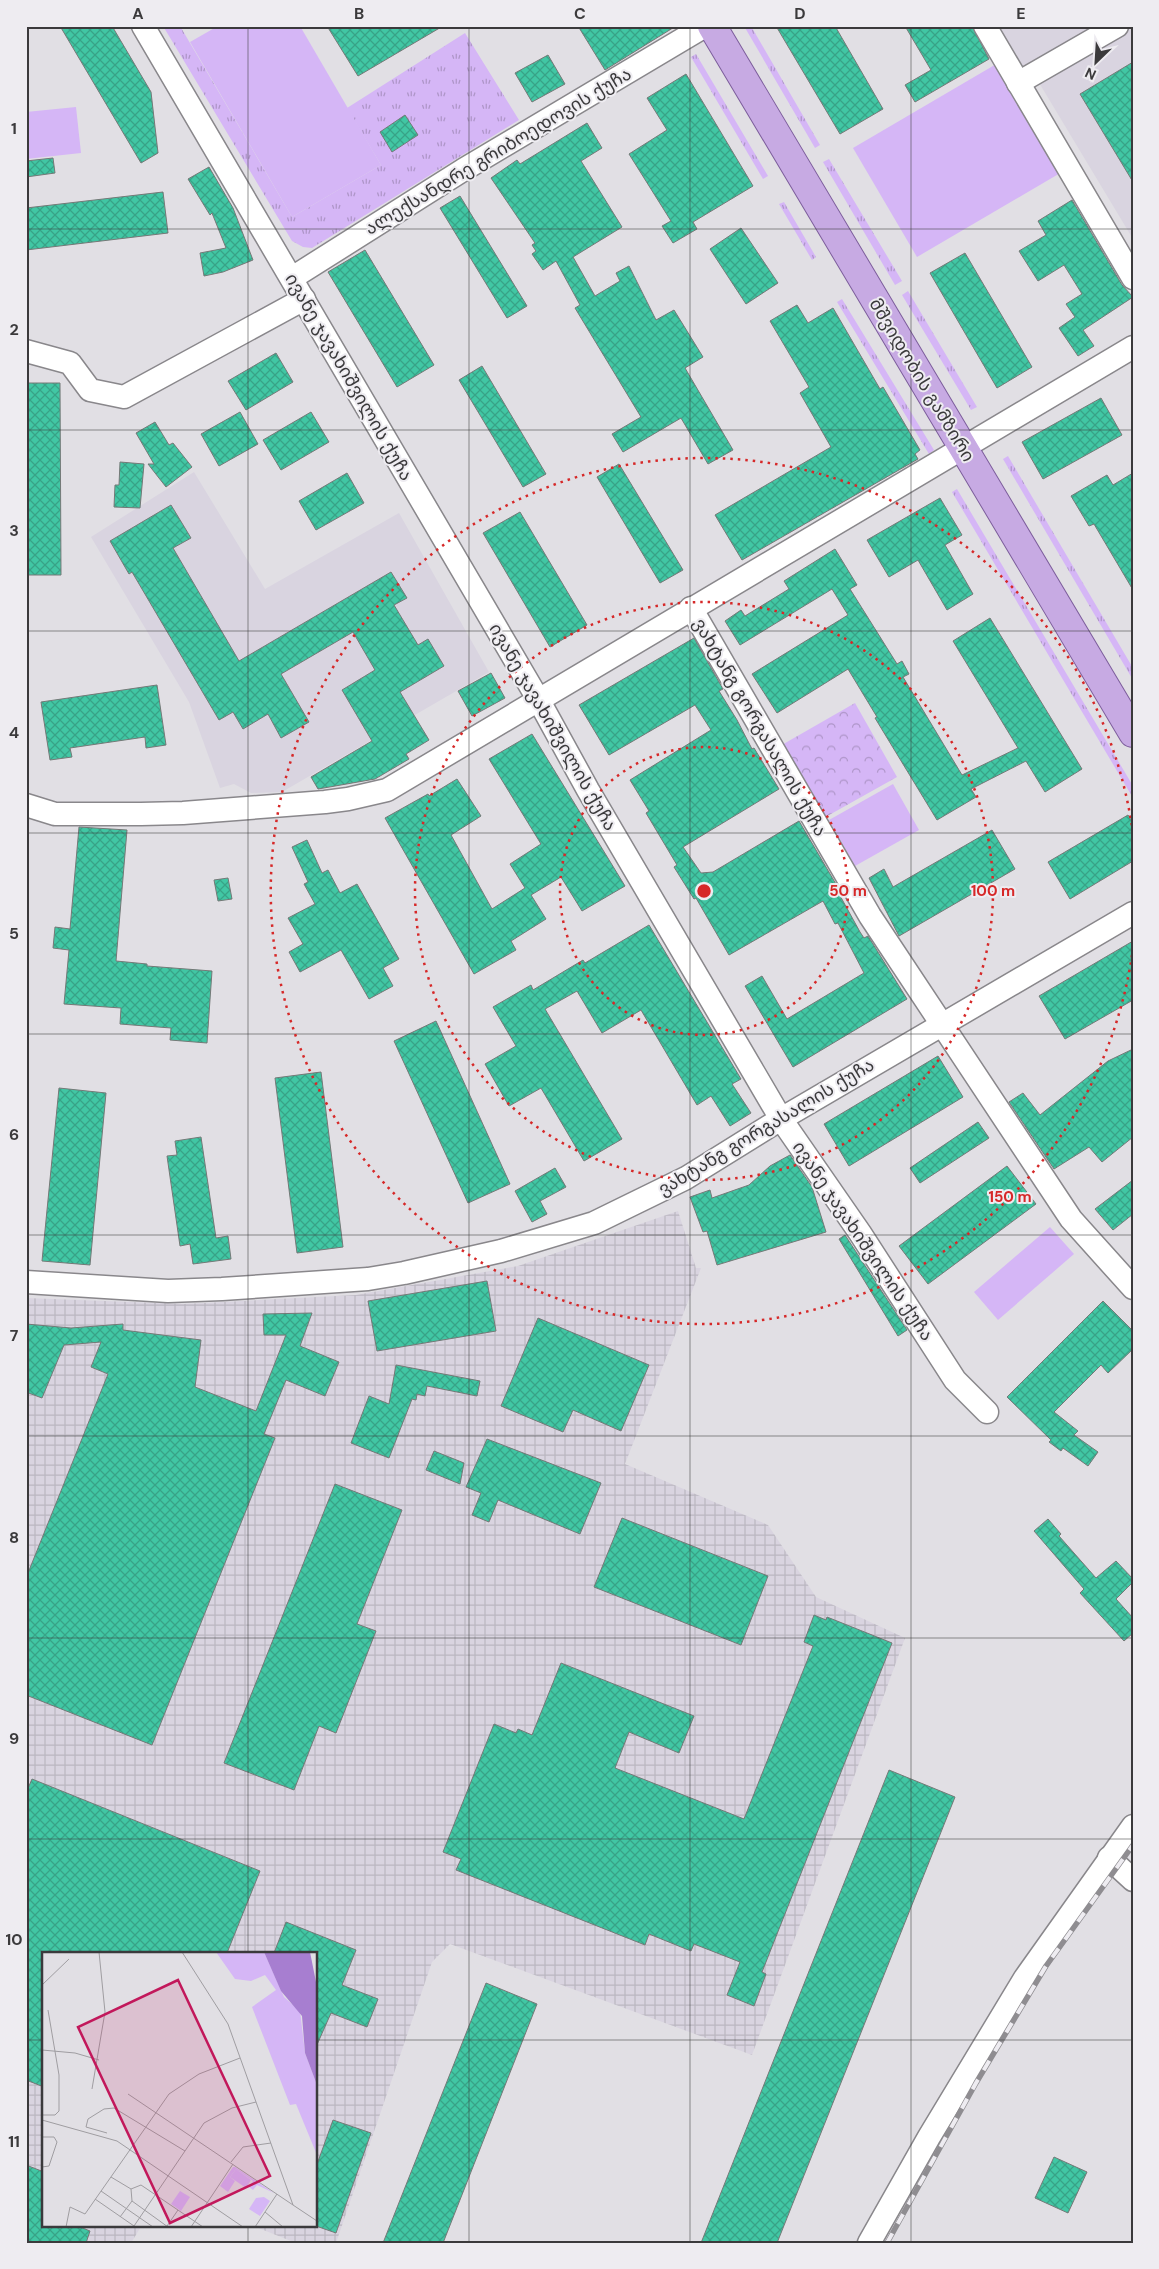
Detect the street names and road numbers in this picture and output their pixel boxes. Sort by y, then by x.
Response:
street label: ალექსანდრე გრიბოედოვის ქუჩა [360,62,636,240]
street label: ივანე ჯავახიშვილის ქუჩა [280,269,418,485]
street label: მშვიდობის გამზირი [864,294,980,466]
street label: ვახტანგ გორგასალის ქუჩა [688,613,832,841]
street label: ივანე ჯავახიშვილის ქუჩა [484,619,622,835]
street label: ვახტანგ გორგასალის ქუჩა [653,1053,879,1201]
street label: ივანე ჯავახიშვილის ქუჩა [787,1136,939,1346]

